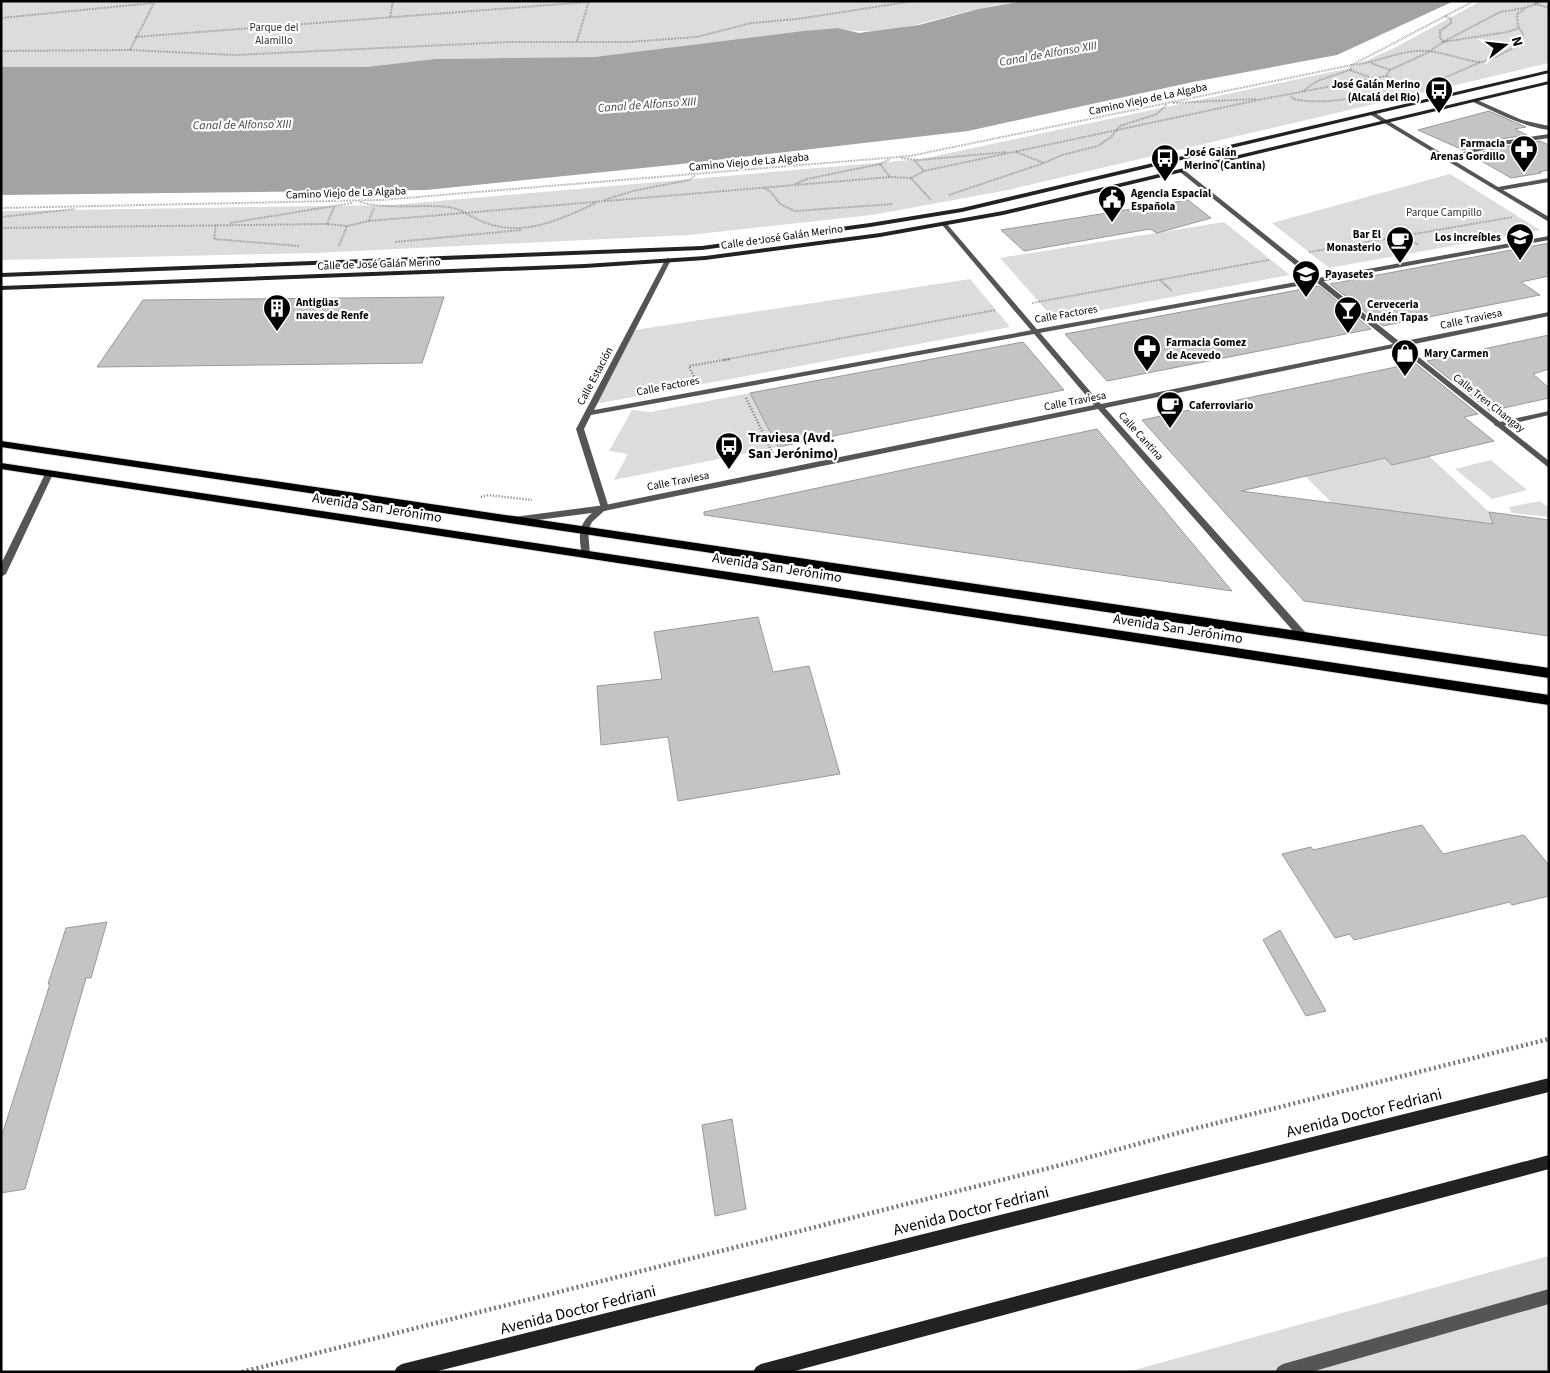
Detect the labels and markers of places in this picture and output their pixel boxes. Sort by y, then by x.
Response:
bus stop icon: José Galán Merino (Alcalá del Rio) [1424,75,1454,114]
place label: José Galán Merino (Alcalá del Rio) [1331,77,1420,105]
pharmacy icon: Farmacia Arenas Gordillo [1509,134,1539,173]
place label: Farmacia Arenas Gordillo [1429,136,1505,164]
bus stop icon: José Galán Merino (Cantina) [1150,143,1180,182]
place label: José Galán Merino (Cantina) [1184,145,1266,173]
public building icon: Agencia Espacial Española [1097,184,1127,223]
place label: Agencia Espacial Española [1130,186,1212,214]
school or university icon: Los increíbles [1505,222,1535,261]
cafe icon: Bar El Monasterio [1385,225,1415,264]
place label: Bar El Monasterio [1327,227,1382,255]
place label: Los increíbles [1435,230,1501,245]
school or university icon: Payasetes [1291,259,1321,298]
place label: Payasetes [1325,267,1373,282]
building icon: Antigüas naves de Renfe [262,293,292,332]
place label: Antigüas naves de Renfe [295,295,369,323]
bar icon: Cerveceria Andén Tapas [1333,295,1363,334]
place label: Cerveceria Andén Tapas [1366,297,1428,325]
pharmacy icon: Farmacia Gomez de Acevedo [1132,333,1162,372]
place label: Farmacia Gomez de Acevedo [1166,335,1246,363]
shop icon: Mary Carmen [1390,338,1420,377]
place label: Mary Carmen [1424,346,1489,361]
cafe icon: Caferroviario [1155,390,1185,429]
place label: Caferroviario [1189,398,1253,413]
place label: Traviesa (Avd. San Jerónimo) [748,428,838,464]
bus stop icon: Traviesa (Avd. San Jerónimo) [714,431,744,470]

